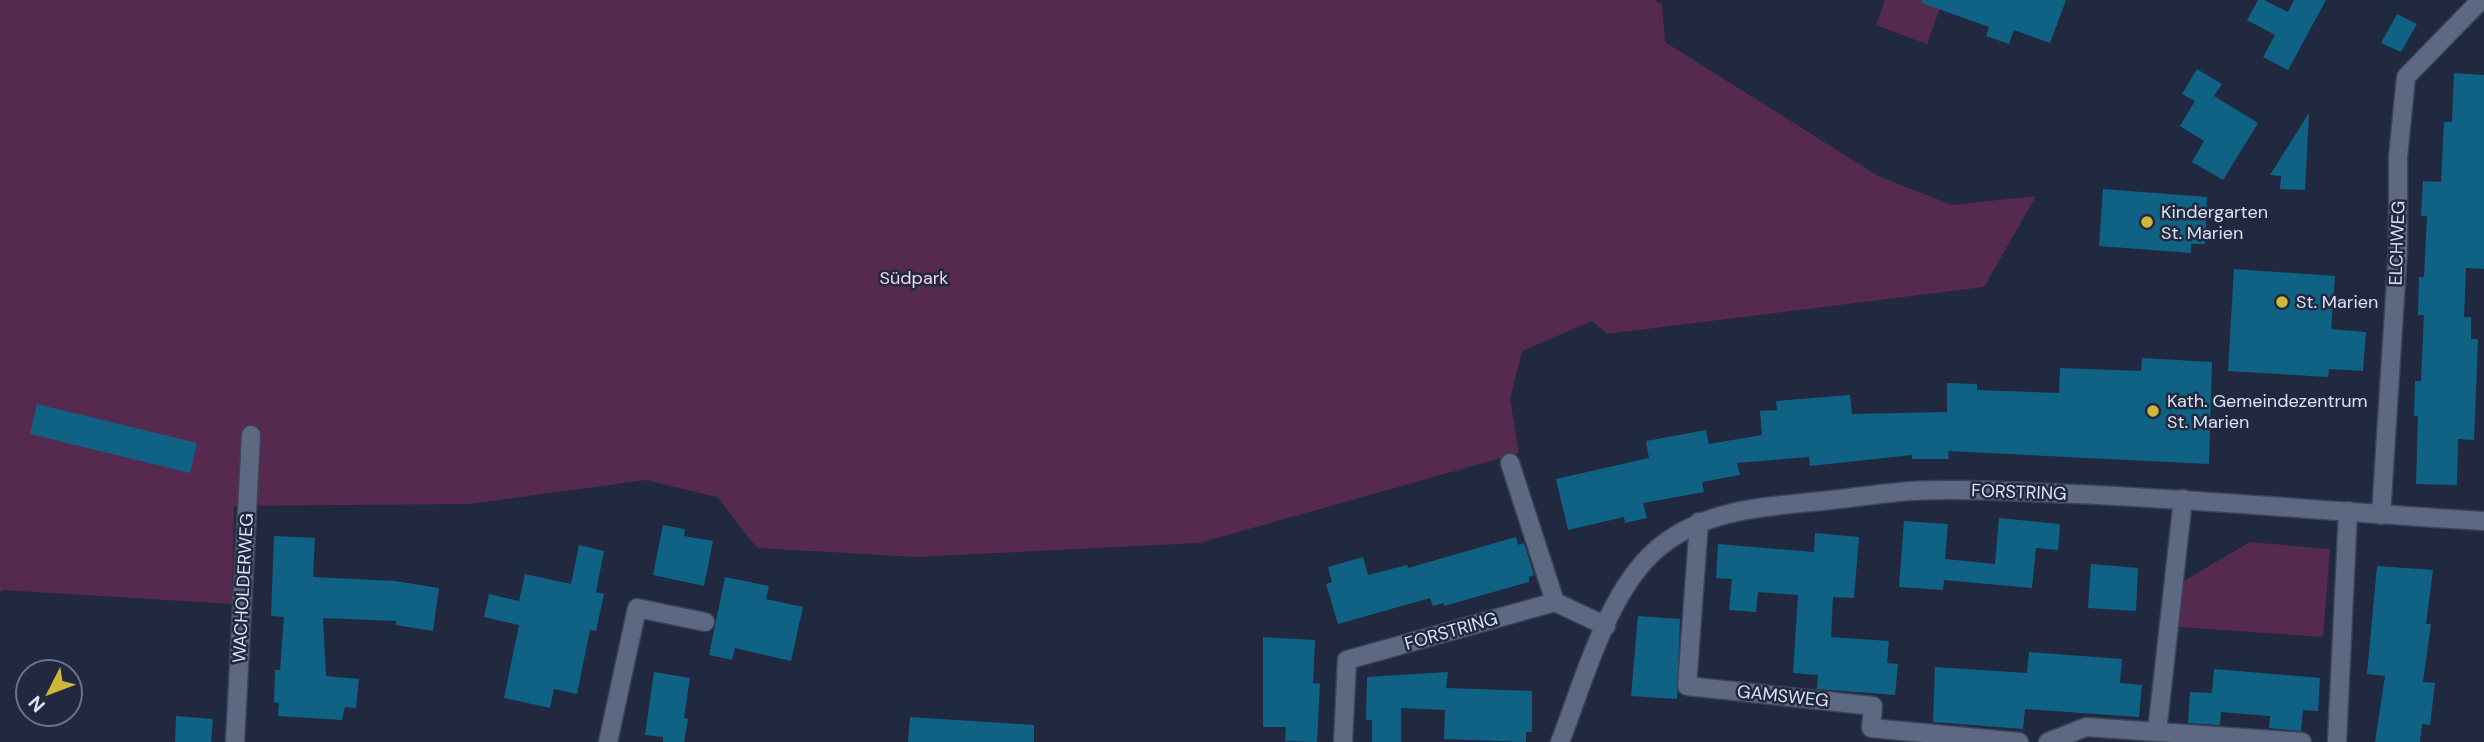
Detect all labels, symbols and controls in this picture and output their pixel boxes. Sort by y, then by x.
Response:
place label: Kindergarten St. Marien [2161,200,2268,245]
street label: ELCHWEG [2384,200,2410,286]
marker: Kindergarten St. Marien [2139,214,2155,230]
park label: Südpark [880,266,948,290]
place label: St. Marien [2296,290,2378,314]
marker: St. Marien [2274,294,2290,310]
place label: Kath. Gemeindezentrum St. Marien [2167,389,2368,434]
marker: Kath. Gemeindezentrum St. Marien [2145,403,2161,419]
street label: FORSTRING [1971,478,2067,506]
street label: WACHOLDERWEG [227,512,259,664]
street label: FORSTRING [1402,606,1500,656]
north arrow [14,658,84,728]
street label: GAMSWEG [1736,679,1830,713]
text: N [23,691,51,718]

